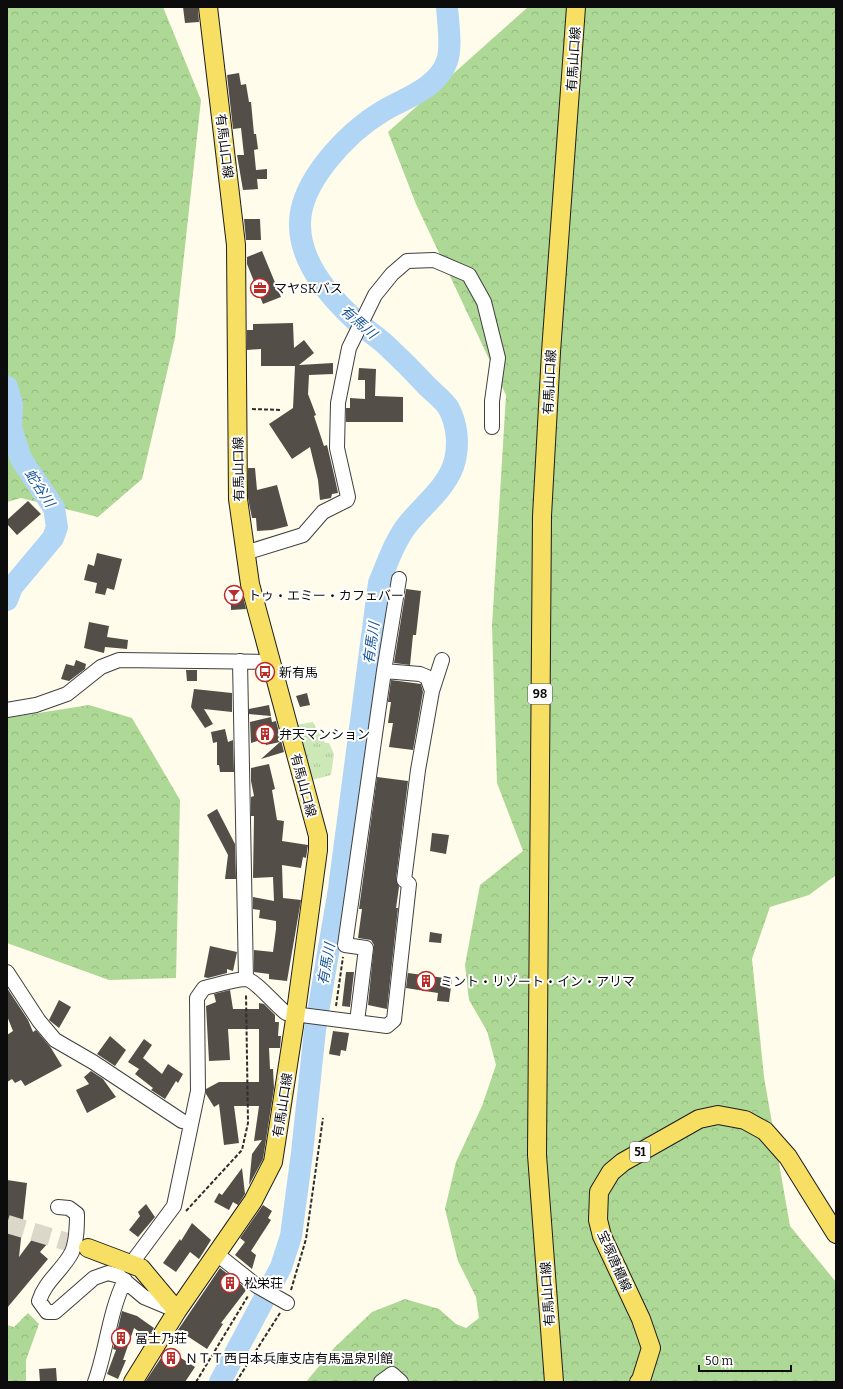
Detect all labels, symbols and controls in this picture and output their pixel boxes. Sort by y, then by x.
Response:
street label: 有馬山口線 [564,26,583,92]
street label: 有馬山口線 [213,113,236,179]
office icon: マヤSKバス [249,277,271,299]
place label: マヤSKバス [274,281,343,296]
water label: 有馬川 [337,302,382,344]
street label: 有馬山口線 [540,349,559,415]
street label: 有馬山口線 [230,436,247,502]
water label: 蛇谷川 [21,466,59,512]
bar icon: トゥ・エミー・カフェバー [223,584,245,606]
place label: トゥ・エミー・カフェバー [248,588,404,603]
water label: 有馬川 [360,619,383,665]
bus stop icon: 新有馬 [254,661,276,683]
place label: 新有馬 [279,665,318,680]
road number: 98 [528,684,552,704]
building icon: 弁天マンション [254,723,276,745]
place label: 弁天マンション [279,727,370,742]
street label: 有馬山口線 [288,752,319,818]
water label: 有馬川 [314,940,339,986]
building icon: ミント・リゾート・イン・アリマ [415,970,437,992]
place label: ミント・リゾート・イン・アリマ [440,974,635,989]
street label: 有馬山口線 [270,1072,295,1138]
road number: 51 [630,1142,650,1162]
street label: 宝塚唐櫃線 [594,1228,635,1294]
street label: 有馬山口線 [538,1261,557,1327]
building icon: 松栄荘 [219,1272,241,1294]
place label: 松栄荘 [244,1276,283,1291]
building icon: 冨士乃荘 [110,1327,132,1349]
place label: 冨士乃荘 [135,1331,187,1346]
building icon: ＮＴＴ西日本兵庫支店有馬温泉別館 [160,1347,182,1369]
scale bar [699,1347,791,1373]
place label: ＮＴＴ西日本兵庫支店有馬温泉別館 [185,1351,393,1366]
text: 50 m [705,1354,734,1368]

